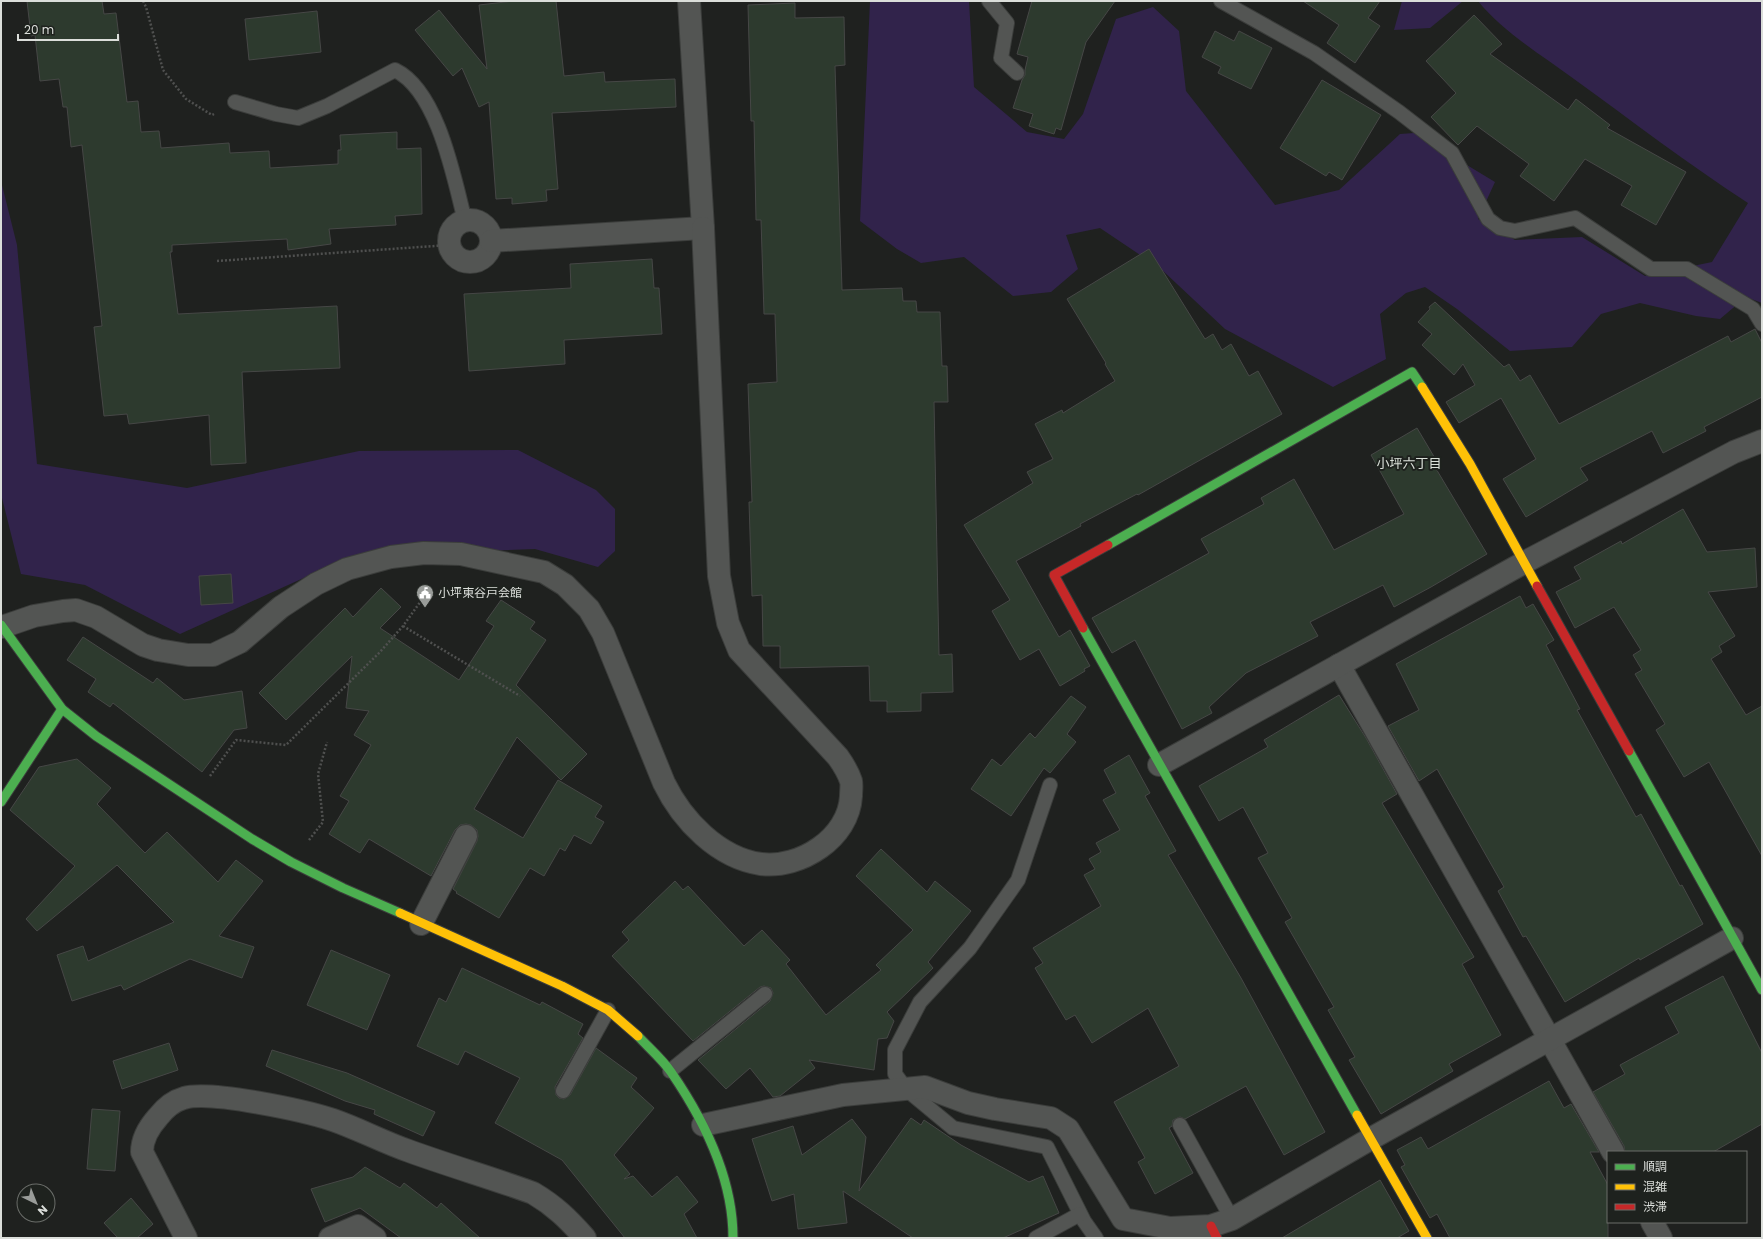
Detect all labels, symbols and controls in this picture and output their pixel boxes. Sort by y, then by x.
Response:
scale bar [18,16,118,42]
text: 20 m [24,21,54,38]
district label: 小坪六丁目 [1376,454,1442,473]
public building icon: 小坪東谷戸会館 [415,583,435,608]
place label: 小坪東谷戸会館 [438,584,522,601]
legend [1607,1151,1747,1223]
text: 順調 [1643,1158,1667,1175]
text: 混雑 [1643,1178,1667,1195]
north arrow [16,1183,56,1223]
text: 渋滞 [1643,1198,1667,1215]
text: N [34,1202,51,1219]

